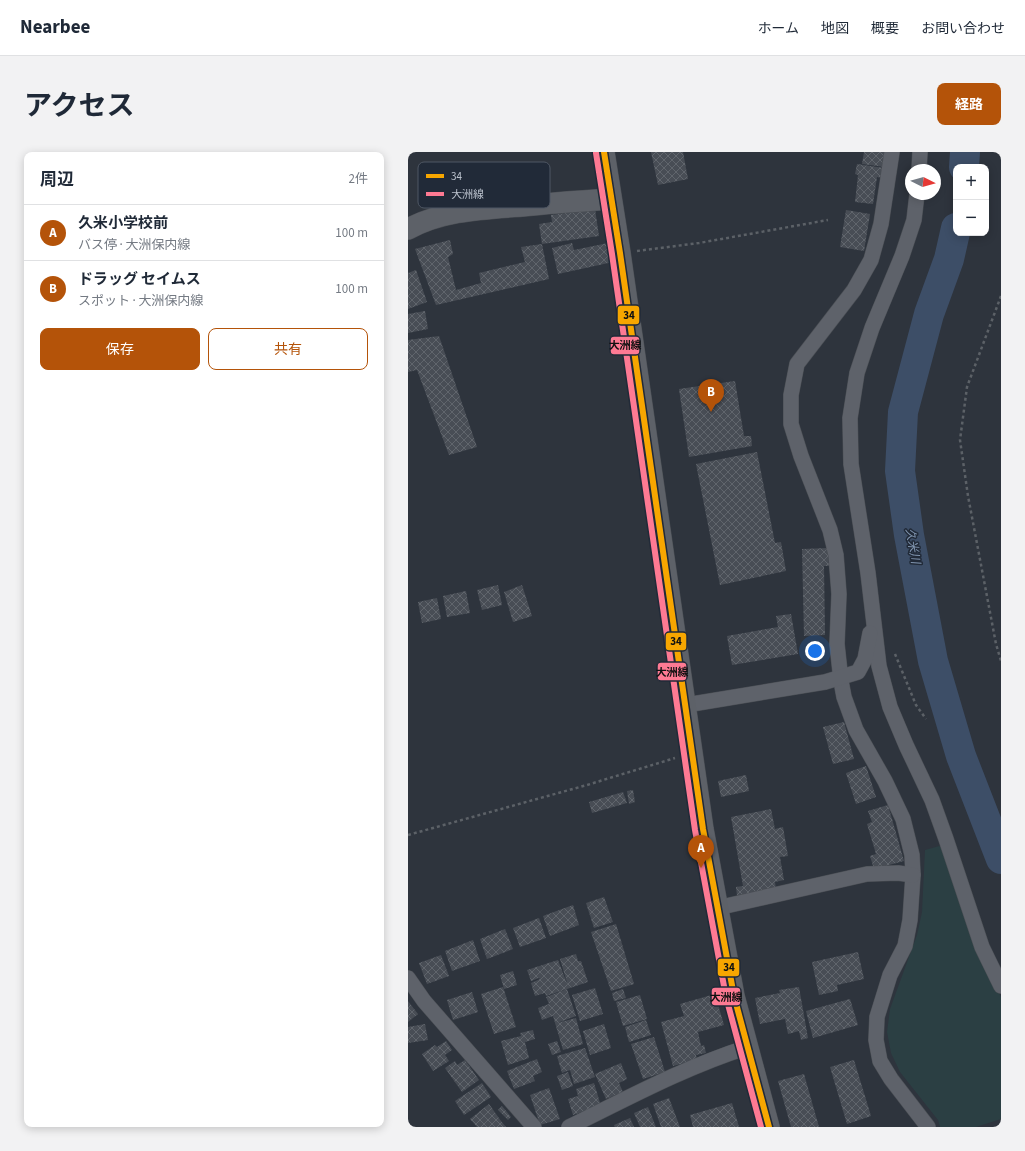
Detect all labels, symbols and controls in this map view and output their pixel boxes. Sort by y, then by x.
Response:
text: Nearbee [20,14,90,41]
text: ホーム [757,19,799,39]
text: 地図 [821,19,849,39]
text: 概要 [871,19,899,39]
text: お問い合わせ [921,19,1005,39]
button: 経路 [937,83,1001,125]
text: アクセス [24,86,135,126]
legend [418,162,550,208]
north arrow [905,164,941,200]
map controls [953,164,989,236]
button: + [953,164,989,200]
text: 周辺 [40,168,74,192]
text: 34 [451,169,462,184]
text: 2件 [349,170,368,188]
text: 大洲線 [451,187,484,202]
button: − [953,200,989,236]
text: 久米小学校前 [78,213,168,234]
text: A [49,224,57,242]
text: 100 m [335,224,368,242]
text: バス停 · 大洲保内線 [78,236,190,254]
text: ドラッグ セイムス [78,269,201,290]
text: B [49,280,57,298]
text: 100 m [335,280,368,298]
text: スポット · 大洲保内線 [78,292,203,310]
line badge: 34 [617,305,640,325]
text: 34 [623,308,635,323]
button: 保存 [40,328,200,370]
button: 共有 [208,328,368,370]
line badge: 大洲線 [610,336,640,355]
text: 大洲線 [609,338,642,353]
pin: B [698,379,724,412]
water label: 久米川 [901,527,924,567]
line badge: 34 [665,632,687,651]
text: 34 [670,634,682,649]
your location [805,641,825,661]
line badge: 大洲線 [657,662,687,681]
text: 大洲線 [656,665,689,680]
pin: A [688,835,714,868]
line badge: 34 [717,958,740,977]
text: 34 [723,960,735,975]
line badge: 大洲線 [711,987,741,1006]
text: 大洲線 [710,990,743,1005]

